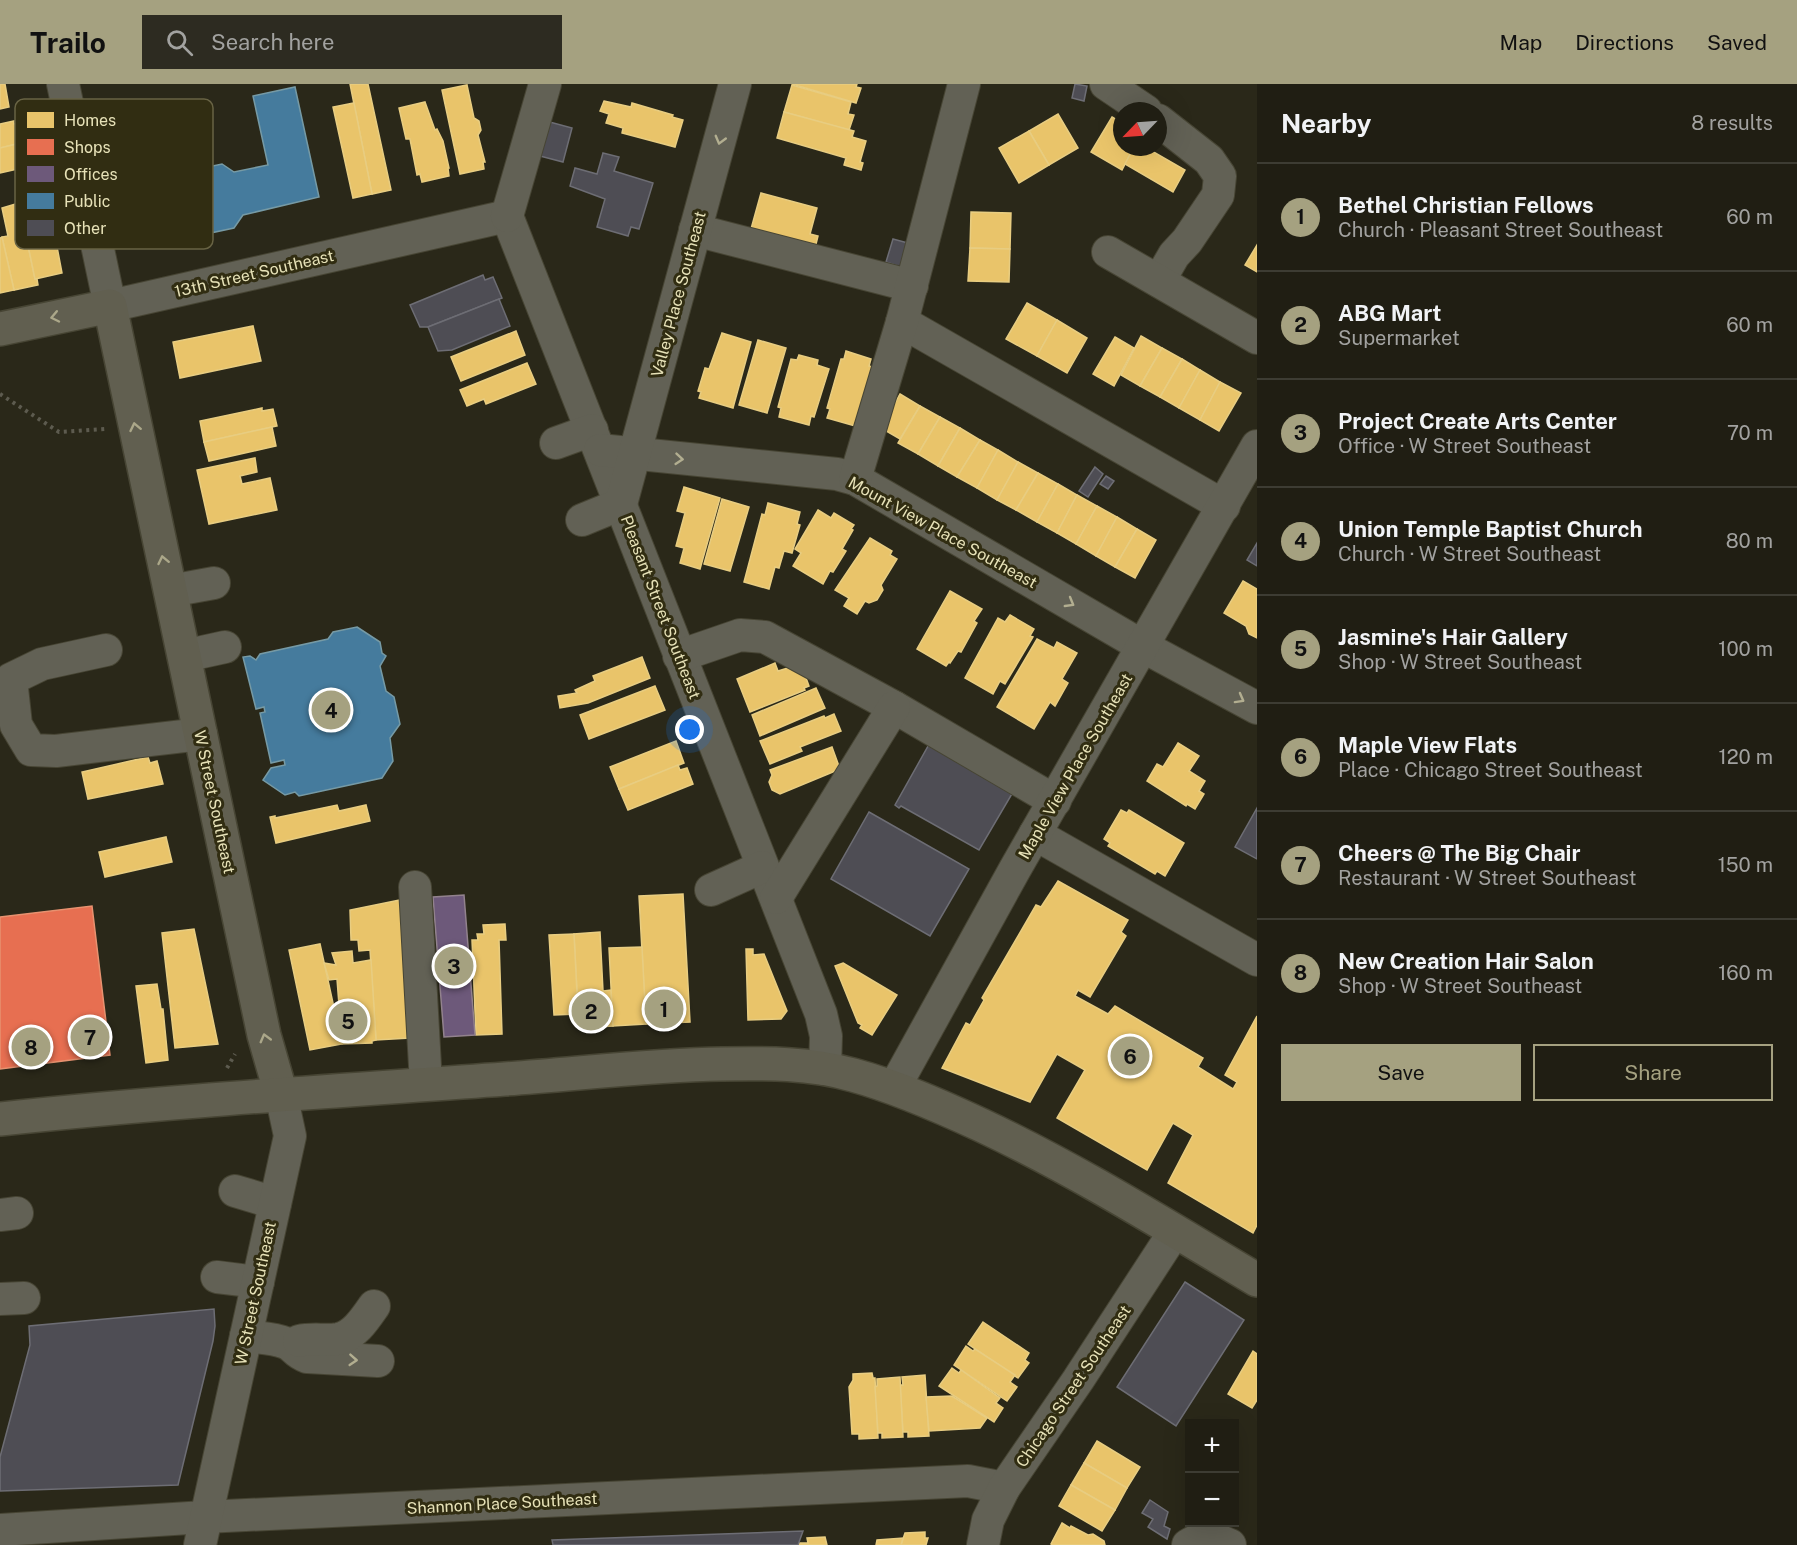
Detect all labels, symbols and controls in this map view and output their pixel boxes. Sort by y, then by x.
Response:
search box [142,15,562,69]
text: Trailo [30,26,106,59]
icon: search [163,26,196,59]
text: Search here [211,29,334,55]
text: Map [1500,30,1542,55]
text: Directions [1575,30,1674,55]
text: Saved [1707,30,1767,55]
legend [15,99,213,249]
north arrow [1113,102,1167,156]
text: Nearby [1281,108,1371,139]
text: Homes [64,111,116,130]
text: 8 results [1691,111,1773,135]
one-way arrow [715,135,727,145]
text: Shops [64,138,111,157]
text: Offices [64,165,118,184]
text: Public [64,192,111,211]
text: Bethel Christian Fellows [1338,192,1594,218]
text: 1 [1296,205,1305,229]
text: 60 m [1726,205,1773,229]
street label: Valley Place Southeast [647,209,710,379]
text: Church · Pleasant Street Southeast [1338,218,1663,242]
text: Other [64,219,106,238]
street label: 13th Street Southeast [173,246,336,301]
text: ABG Mart [1338,300,1441,326]
one-way arrow [50,310,60,323]
text: 2 [1294,313,1307,337]
text: 60 m [1726,313,1773,337]
text: Supermarket [1338,326,1460,350]
text: Project Create Arts Center [1338,408,1617,434]
text: 3 [1294,421,1307,445]
text: 70 m [1727,421,1773,445]
one-way arrow [130,423,143,433]
text: Office · W Street Southeast [1338,434,1591,458]
one-way arrow [674,452,683,465]
street label: Mount View Place Southeast [845,473,1040,592]
street label: Pleasant Street Southeast [617,513,704,702]
text: Union Temple Baptist Church [1338,516,1643,542]
text: 4 [1294,529,1307,553]
text: 80 m [1726,529,1773,553]
text: Church · W Street Southeast [1338,542,1601,566]
one-way arrow [158,555,171,565]
one-way arrow [1063,596,1074,608]
text: Jasmine's Hair Gallery [1338,624,1568,650]
text: 5 [1294,637,1307,661]
text: 100 m [1718,637,1773,661]
text: Shop · W Street Southeast [1338,650,1582,674]
street label: Maple View Place Southeast [1014,670,1136,862]
pin: 4 [312,688,350,732]
one-way arrow [1233,692,1244,703]
your location [675,715,704,744]
street label: W Street Southeast [190,729,239,876]
text: Maple View Flats [1338,732,1517,758]
text: 6 [1294,745,1307,769]
text: 120 m [1719,745,1773,769]
text: Place · Chicago Street Southeast [1338,758,1643,782]
text: Cheers @ The Big Chair [1338,840,1581,866]
text: 7 [1294,853,1307,877]
text: 150 m [1718,853,1773,877]
text: Restaurant · W Street Southeast [1338,866,1637,890]
pin: 3 [434,944,474,988]
text: New Creation Hair Salon [1338,948,1594,974]
text: 8 [1294,961,1307,985]
text: 160 m [1718,961,1773,985]
text: Shop · W Street Southeast [1338,974,1582,998]
pin: 1 [644,986,684,1032]
pin: 2 [572,988,610,1034]
pin: 5 [328,998,368,1044]
pin: 7 [70,1014,110,1060]
pin: 8 [12,1024,51,1070]
one-way arrow [260,1033,273,1043]
pin: 6 [1110,1034,1150,1078]
button: Save [1281,1044,1521,1101]
button: Share [1533,1044,1773,1101]
street label: W Street Southeast [231,1220,280,1367]
street label: Chicago Street Southeast [1012,1302,1135,1471]
one-way arrow [348,1354,357,1367]
map controls [1185,1419,1239,1527]
button: + [1185,1419,1239,1473]
button: − [1185,1473,1239,1527]
street label: Shannon Place Southeast [406,1489,598,1518]

